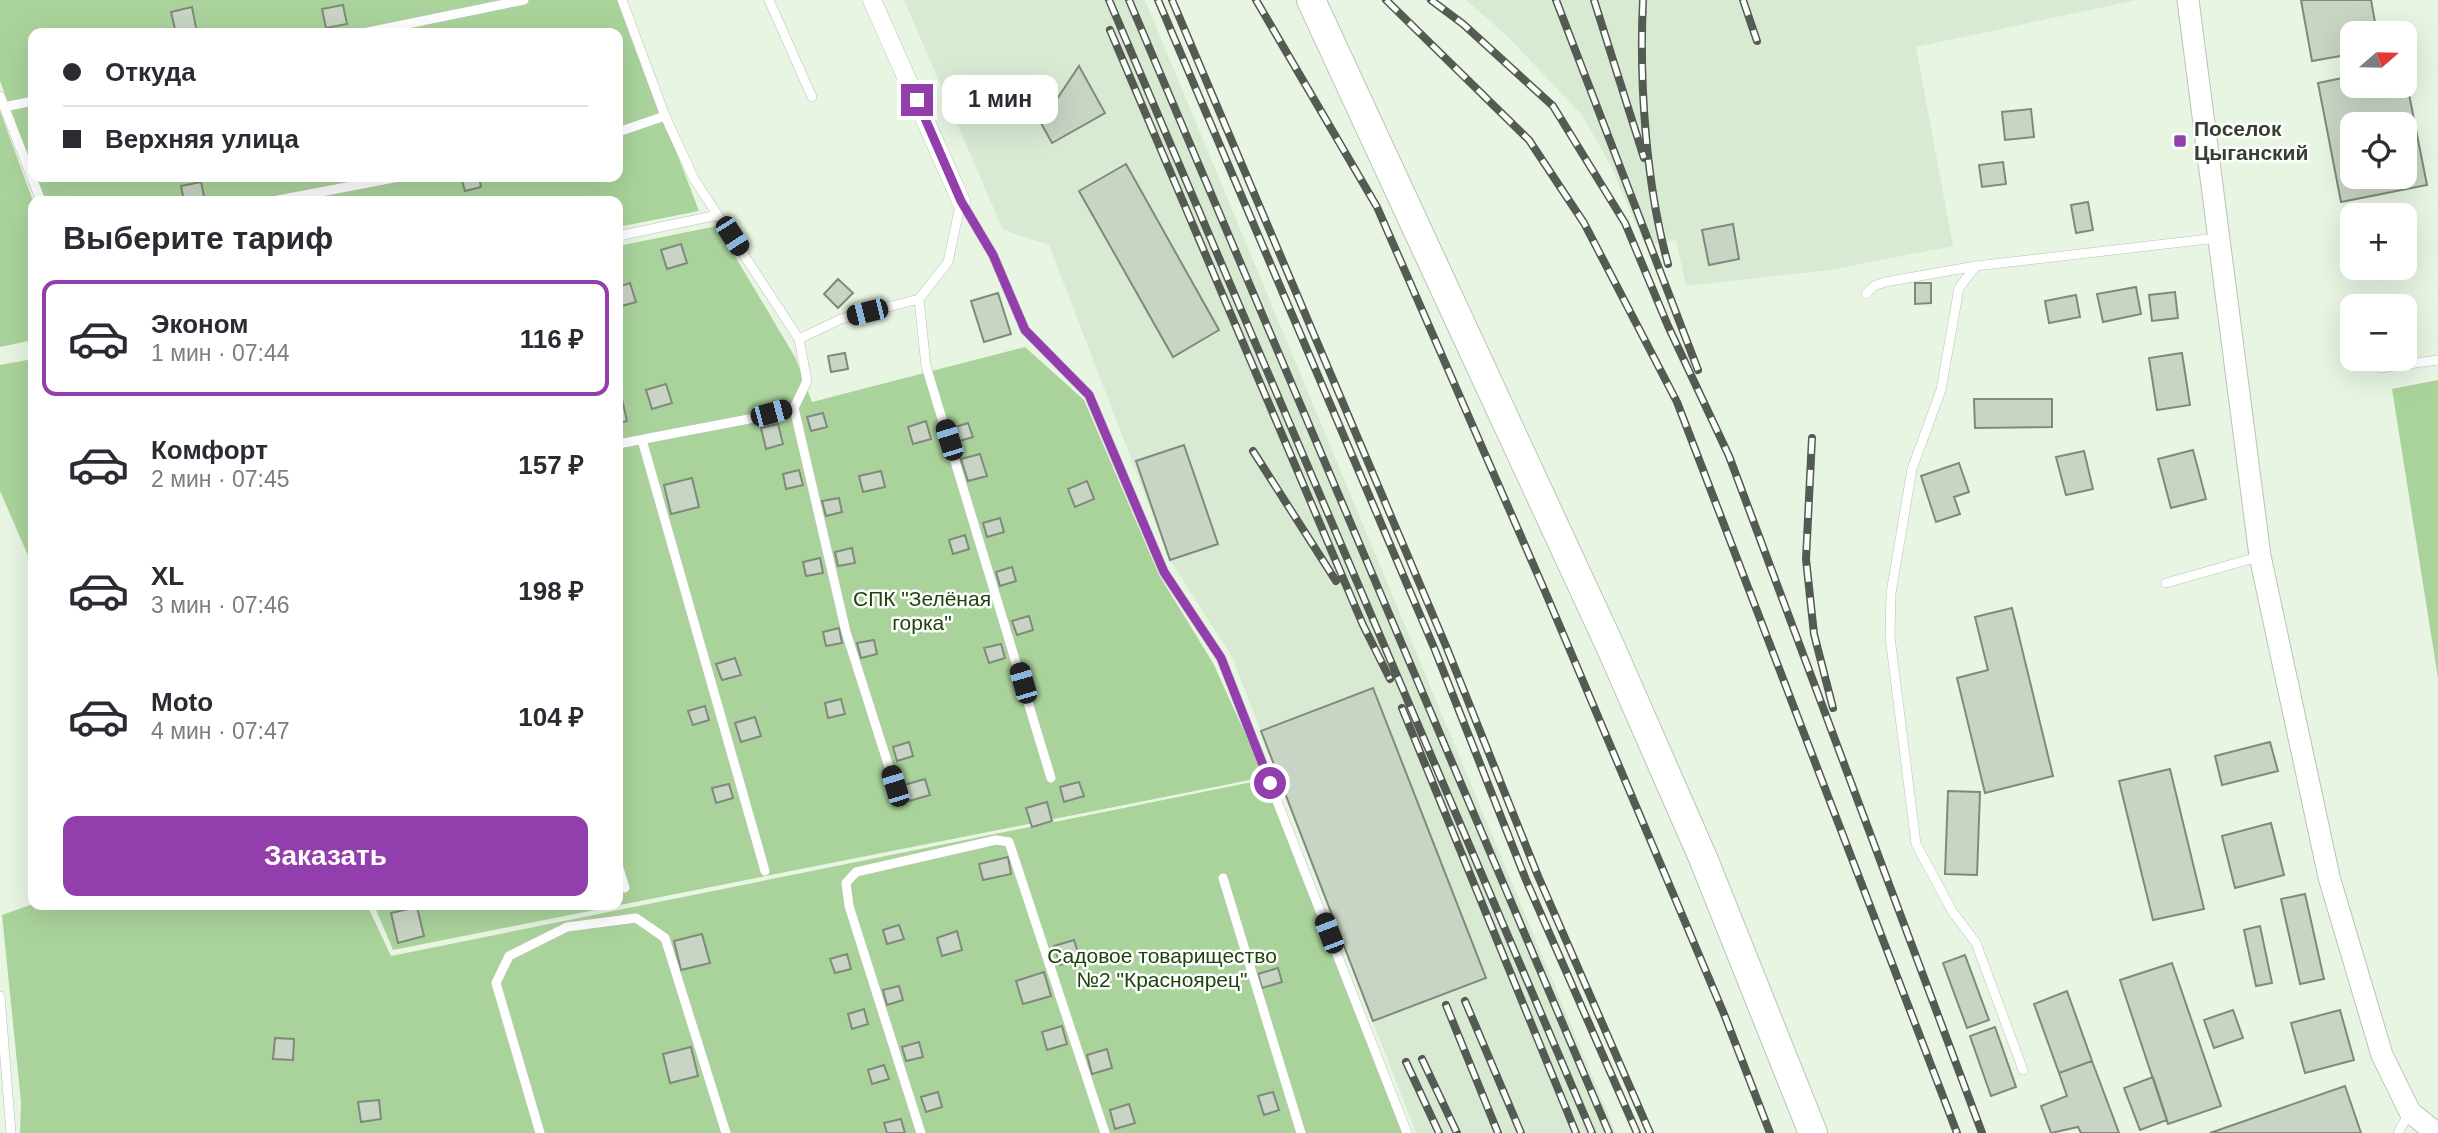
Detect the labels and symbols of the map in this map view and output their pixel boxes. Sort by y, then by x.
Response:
north arrow [2340,21,2417,98]
callout: 1 мин [942,76,1057,124]
route end [901,84,933,116]
place label: Поселок Цыганский [2194,117,2308,164]
marker: Поселок Цыганский [2172,133,2188,149]
car [712,213,753,259]
car [845,297,890,327]
car [748,397,795,429]
car [933,417,966,463]
park label: СПК "Зелёная горка" [853,587,991,634]
car [1008,660,1039,706]
car [879,763,912,809]
route start [1254,767,1286,799]
car [1312,910,1347,956]
park label: Садовое товарищество №2 "Красноярец" [1047,944,1277,991]

